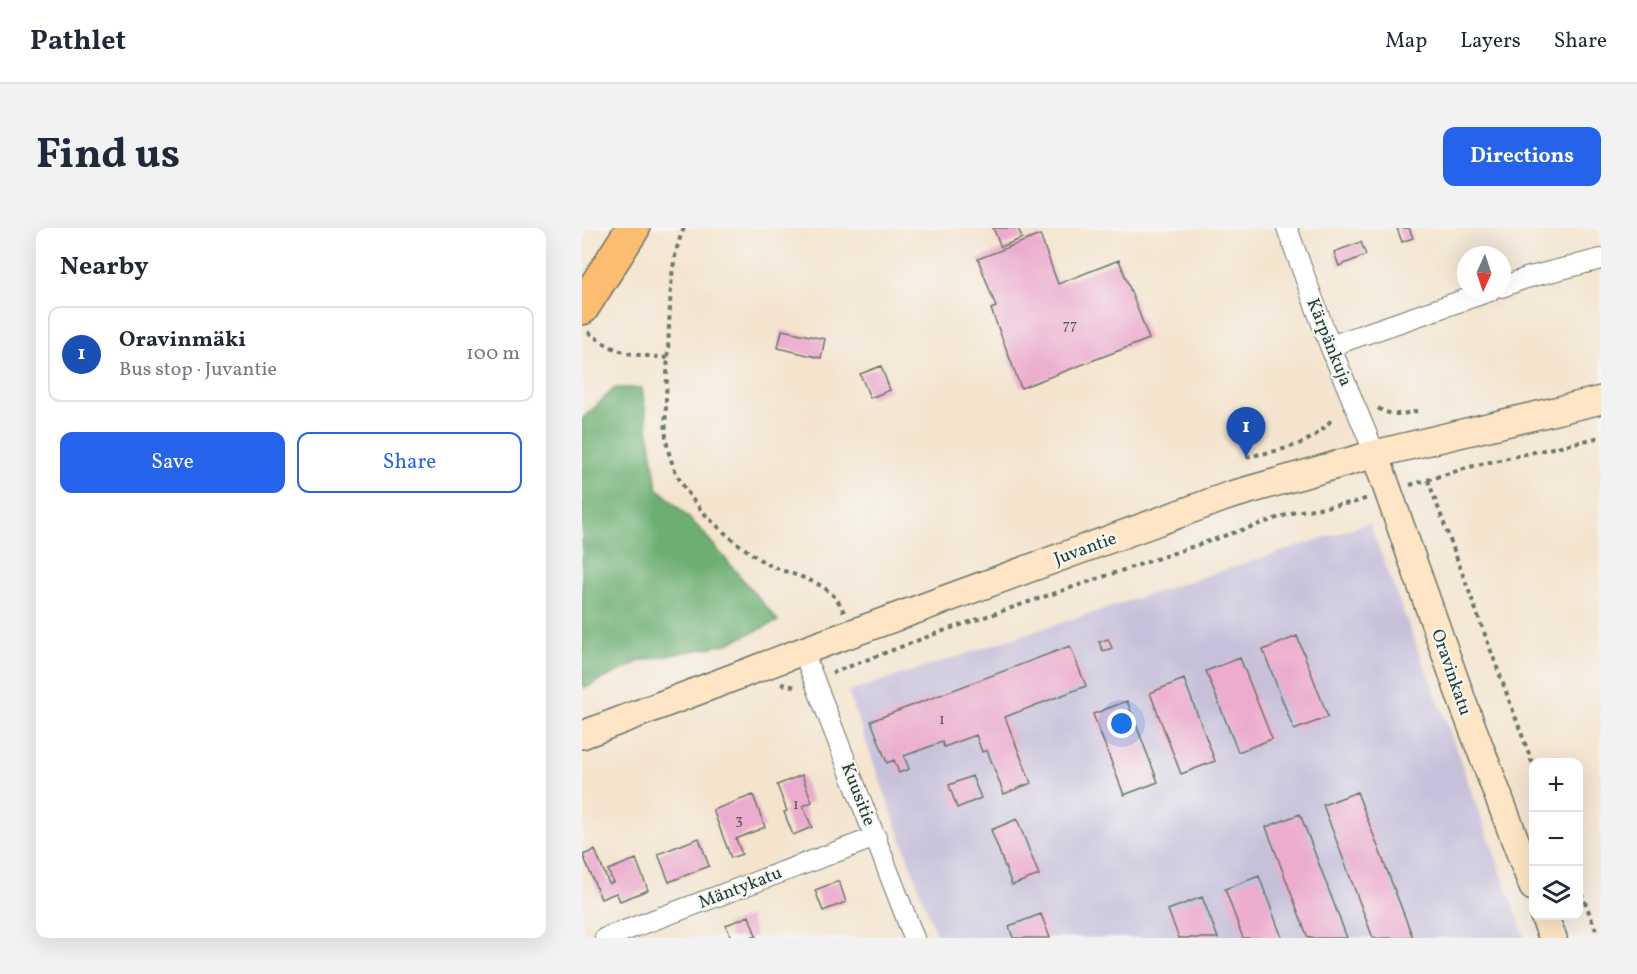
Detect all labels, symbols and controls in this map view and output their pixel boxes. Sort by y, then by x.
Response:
text: Pathlet [30,22,126,61]
text: Map [1385,27,1427,56]
text: Layers [1460,27,1521,56]
text: Share [1554,27,1607,56]
text: Find us [36,127,180,186]
button: Directions [1443,127,1601,186]
north arrow [1457,246,1511,300]
text: Nearby [60,249,149,285]
street label: Kärpänkuja [1300,295,1358,390]
house number: 77 [1063,315,1077,336]
text: Oravinmäki [119,325,246,356]
text: 1 [77,340,86,368]
text: 100 m [466,340,520,368]
text: Bus stop · Juvantie [119,356,277,384]
pin: 1 [1226,408,1266,457]
button: Save [60,432,285,493]
button: Share [297,432,522,493]
street label: Juvantie [1051,527,1120,572]
street label: Oravinkatu [1424,626,1477,719]
your location [1107,709,1136,738]
house number: 1 [939,710,945,731]
map controls [1529,758,1583,920]
button: + [1529,758,1583,812]
street label: Kuusitie [834,759,881,830]
house number: 1 [793,795,799,816]
house number: 3 [735,810,743,831]
button: − [1529,812,1583,866]
street label: Mäntykatu [695,861,786,916]
button: layers [1529,866,1583,920]

